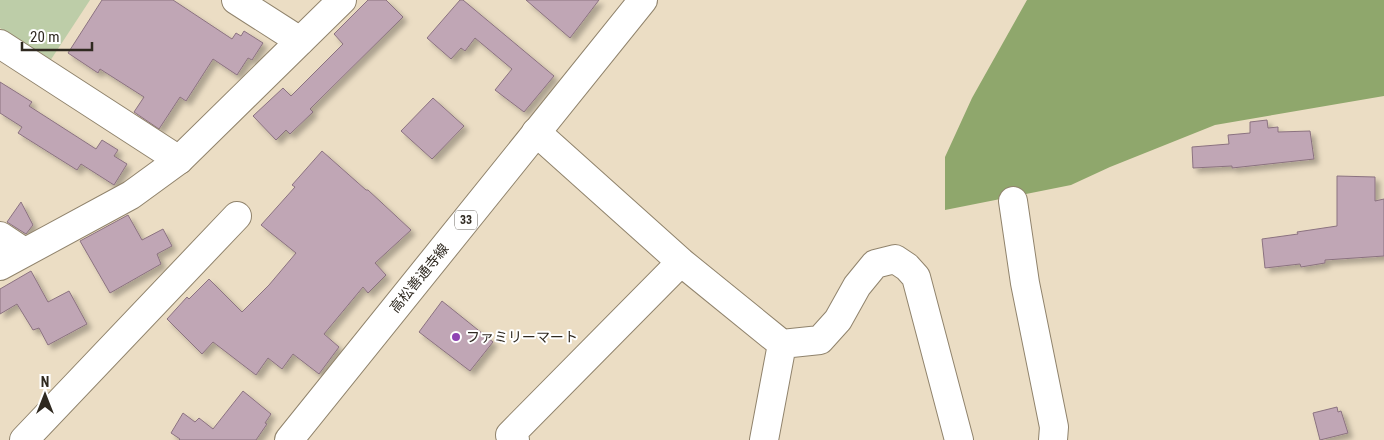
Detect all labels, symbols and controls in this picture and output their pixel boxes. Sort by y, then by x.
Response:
scale bar [22,20,92,52]
text: 20 m [30,28,60,46]
road number: 33 [455,210,477,230]
street label: 高松善通寺線 [386,240,452,316]
place label: ファミリーマート [466,329,578,345]
marker: ファミリーマート [450,331,462,343]
north arrow [20,370,70,420]
text: N [41,374,49,390]

